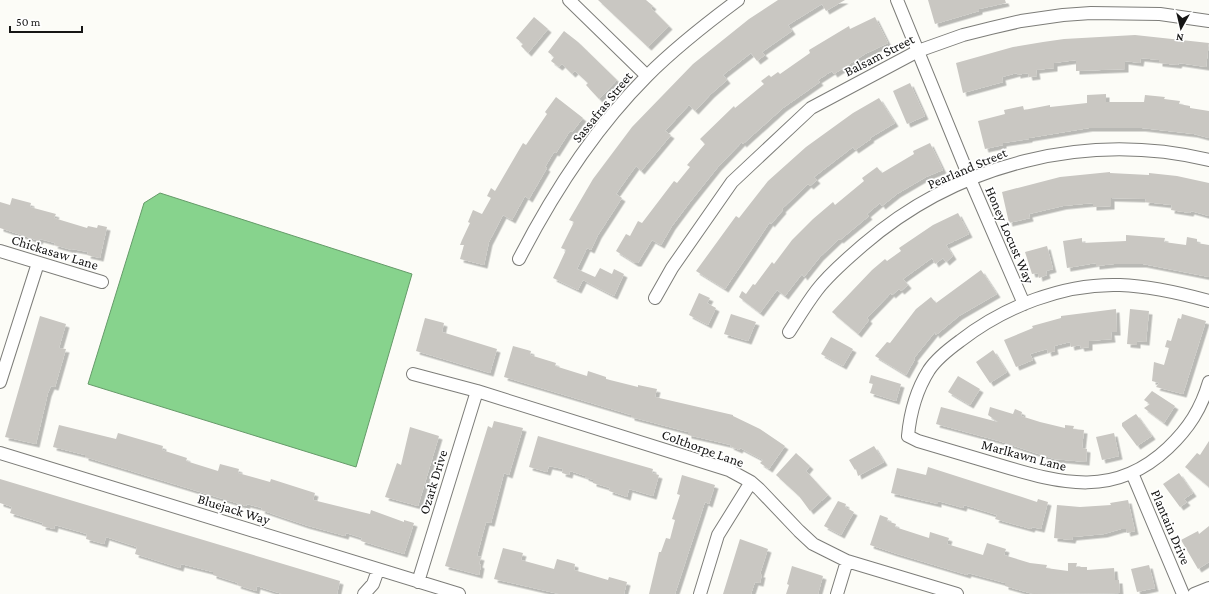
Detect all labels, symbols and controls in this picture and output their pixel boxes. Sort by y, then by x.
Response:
scale bar [10,8,82,34]
north arrow [1161,8,1201,48]
text: 50 m [16,15,41,29]
street label: Balsam Street [841,30,917,79]
text: N [1175,31,1184,44]
street label: Sassafras Street [568,68,636,146]
street label: Pearland Street [925,144,1009,192]
street label: Honey Locust Way [982,184,1038,286]
street label: Chickasaw Lane [10,231,100,273]
street label: Colthorpe Lane [660,426,746,470]
street label: Marlkawn Lane [980,436,1068,474]
street label: Ozark Drive [416,448,450,516]
street label: Plantain Drive [1148,487,1194,567]
street label: Bluejack Way [196,490,273,529]

